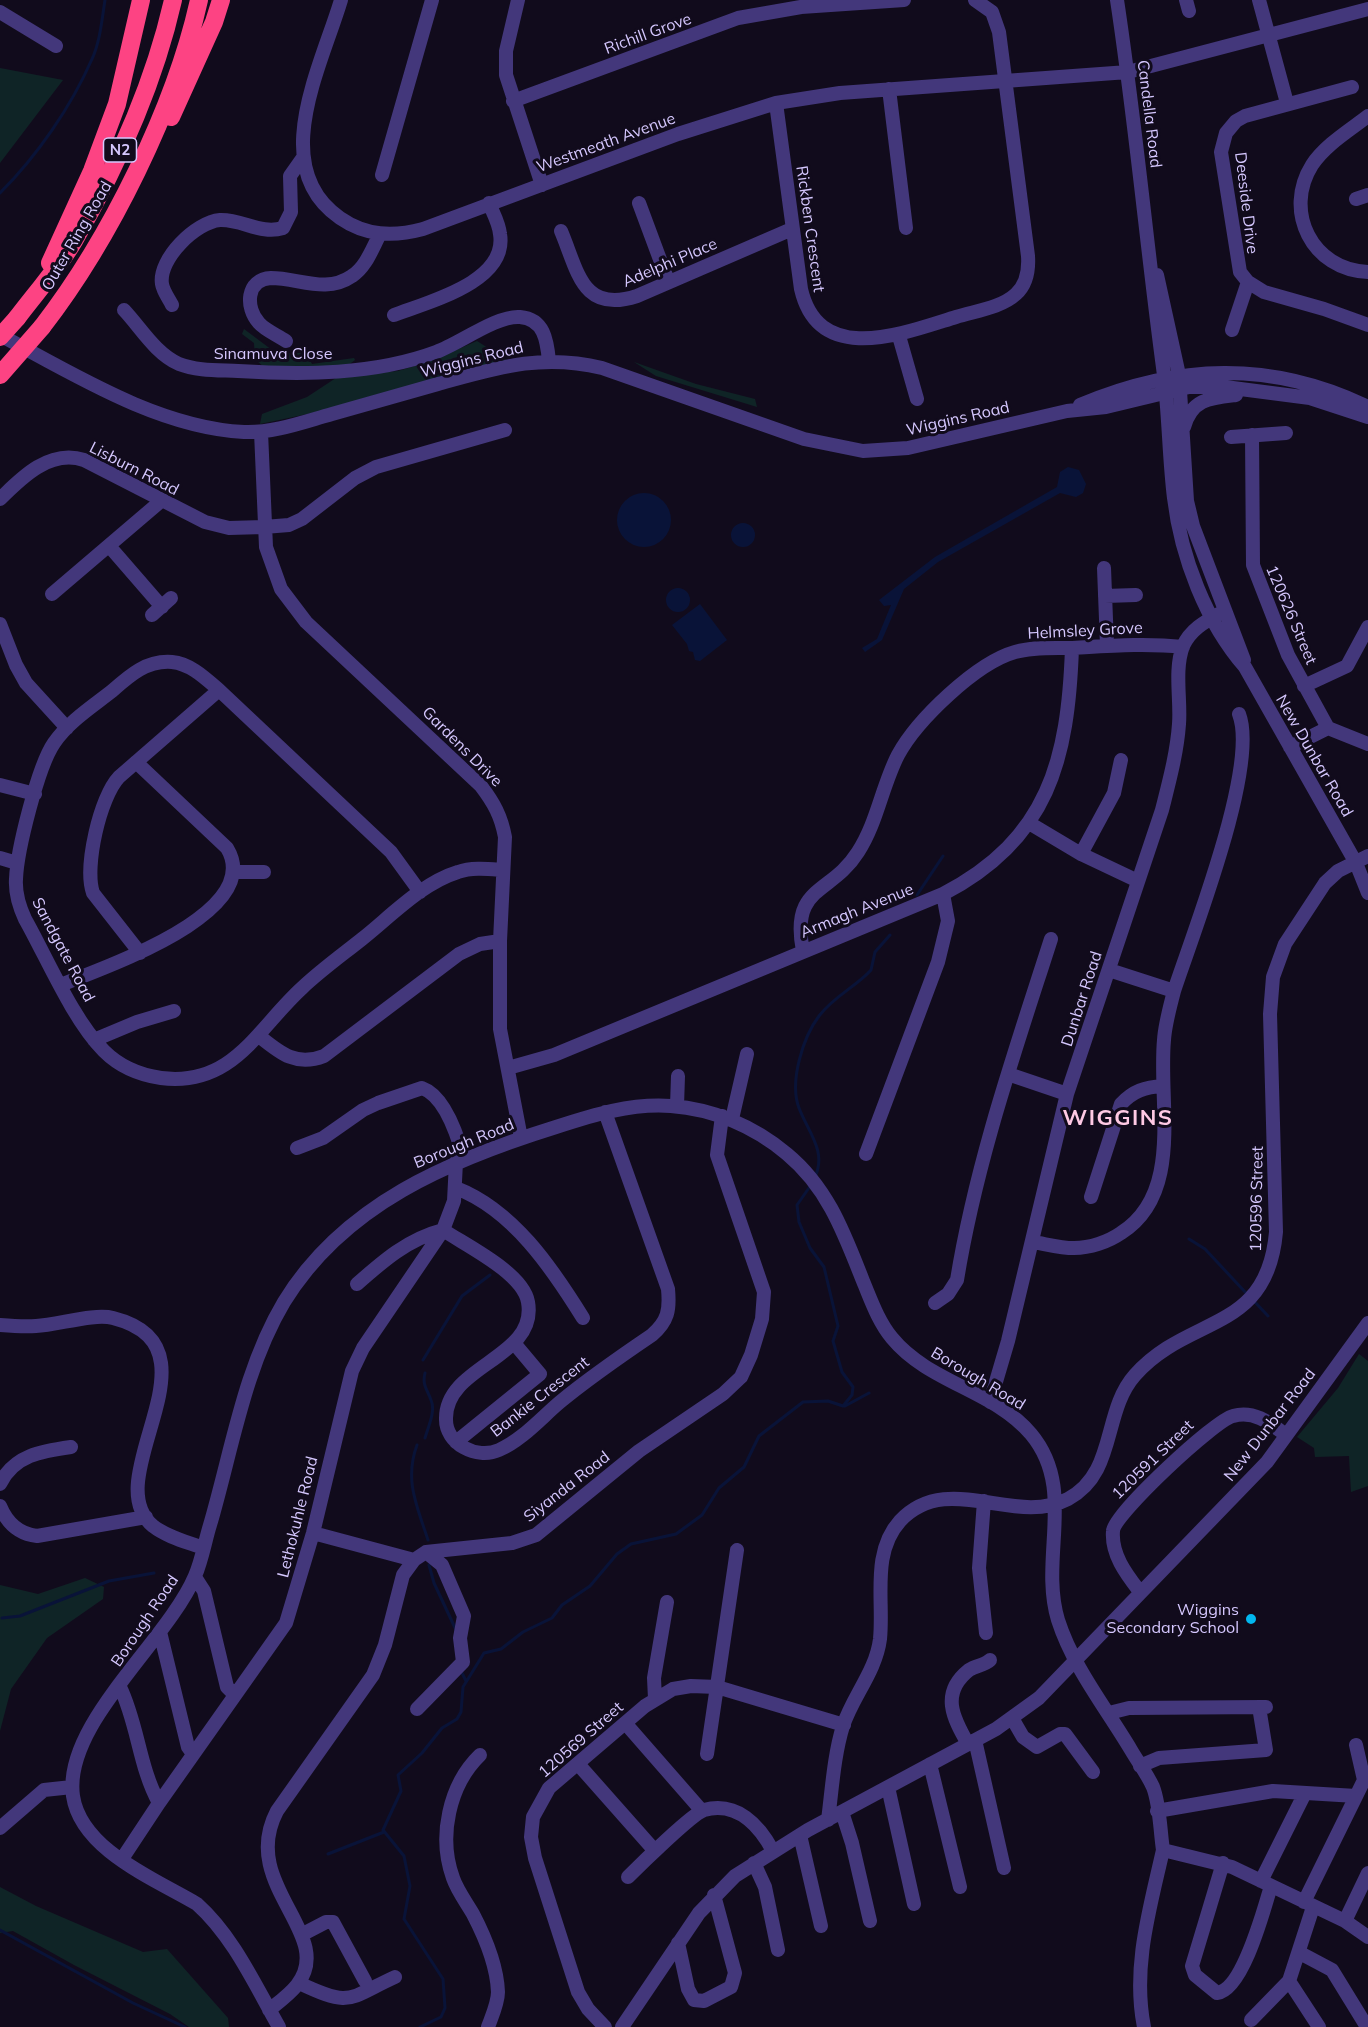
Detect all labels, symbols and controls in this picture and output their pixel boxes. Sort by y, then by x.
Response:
street label: Richill Grove [602,9,694,59]
street label: Candella Road [1133,59,1165,169]
street label: Westmeath Avenue [534,109,678,177]
road number: N2 [104,138,136,162]
street label: Deeside Drive [1230,151,1262,255]
street label: Rickben Crescent [792,164,828,294]
street label: Outer Ring Road [38,178,116,294]
street label: Adelphi Place [620,234,720,292]
street label: Wiggins Road [419,338,525,382]
street label: Sinamuva Close [214,344,332,364]
street label: Wiggins Road [904,398,1012,440]
street label: Lisburn Road [86,438,182,500]
street label: 120626 Street [1261,562,1321,668]
street label: Helmsley Grove [1027,618,1143,644]
street label: New Dunbar Road [1271,692,1357,820]
street label: Gardens Drive [418,703,506,791]
street label: Armagh Avenue [798,880,916,942]
street label: Sandgate Road [27,895,99,1005]
street label: Dunbar Road [1058,949,1106,1049]
district label: WIGGINS [1062,1105,1174,1131]
street label: Borough Road [411,1115,517,1173]
street label: 120596 Street [1246,1146,1268,1252]
street label: Borough Road [927,1343,1029,1415]
street label: Bankie Crescent [487,1353,593,1441]
street label: New Dunbar Road [1220,1365,1320,1485]
street label: 120591 Street [1108,1416,1198,1504]
street label: Siyanda Road [520,1448,614,1526]
street label: Lethokuhle Road [274,1454,322,1580]
street label: Borough Road [107,1571,183,1671]
place label: Wiggins Secondary School [1107,1600,1239,1638]
marker: Wiggins Secondary School [1244,1612,1258,1626]
street label: 120569 Street [535,1698,627,1782]

